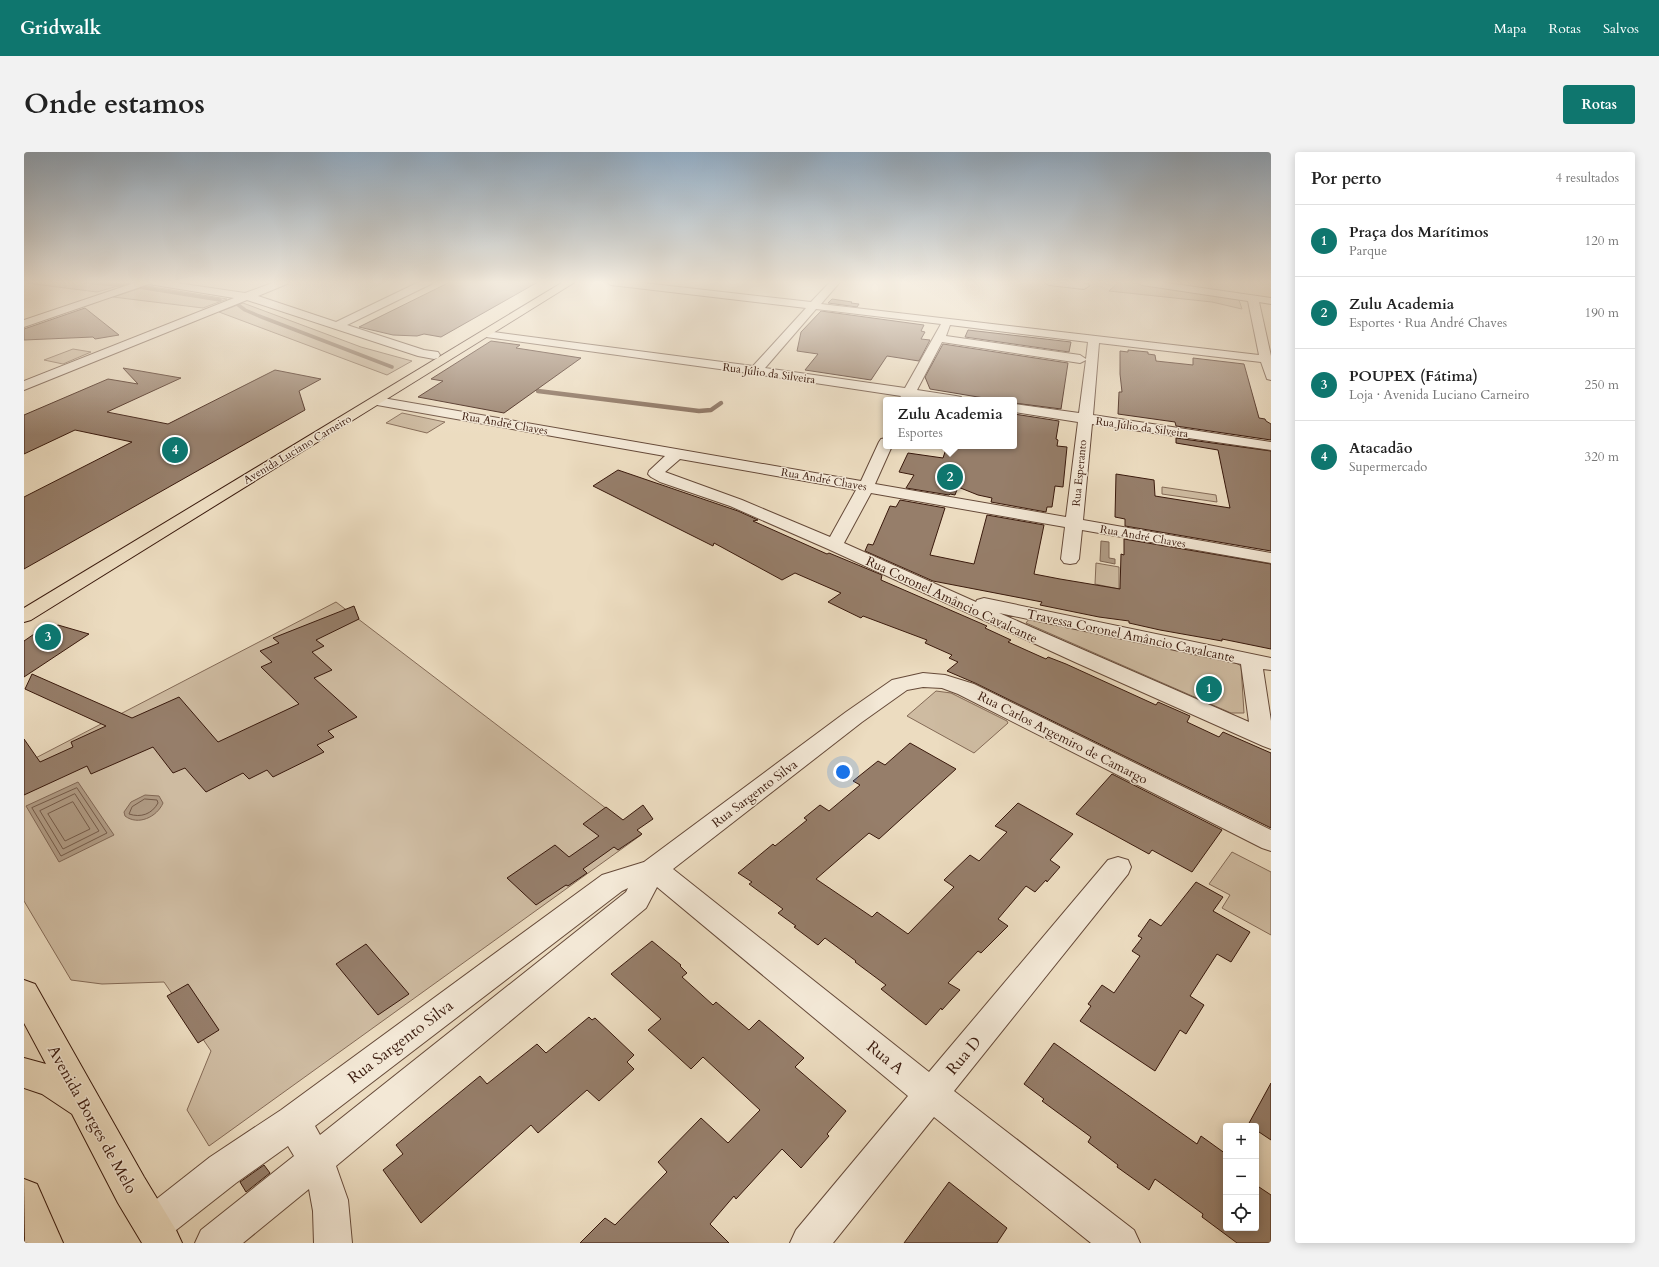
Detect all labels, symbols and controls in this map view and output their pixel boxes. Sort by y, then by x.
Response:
text: Gridwalk [20,15,101,41]
text: Mapa [1494,19,1527,38]
text: Rotas [1549,19,1581,38]
text: Salvos [1603,19,1639,38]
text: Onde estamos [24,85,205,123]
button: Rotas [1563,85,1635,124]
text: Por perto [1311,167,1381,190]
text: 4 resultados [1555,169,1619,187]
text: Praça dos Marítimos [1349,222,1489,242]
text: 1 [1321,232,1327,250]
text: 120 m [1585,232,1619,250]
text: Parque [1349,242,1387,260]
text: Zulu Academia [1349,294,1454,314]
text: 2 [1321,304,1327,322]
text: 190 m [1585,304,1619,322]
text: Esportes · Rua André Chaves [1349,314,1507,332]
street label: Rua Júlio da Silveira [722,360,816,387]
text: POUPEX (Fátima) [1349,366,1478,386]
text: 3 [1321,376,1327,394]
text: 250 m [1585,376,1619,394]
text: Loja · Avenida Luciano Carneiro [1349,386,1529,404]
popup [883,397,1017,449]
text: Zulu Academia [897,404,1003,424]
street label: Rua André Chaves [461,409,549,438]
street label: Avenida Luciano Carneiro [240,411,354,488]
street label: Rua Júlio da Silveira [1095,414,1189,441]
text: Esportes [897,424,943,442]
pin: 4 [162,435,188,465]
text: Atacadão [1349,438,1412,458]
street label: Rua Esperanto [1069,439,1090,507]
text: 4 [1321,448,1327,466]
text: 320 m [1585,448,1619,466]
text: Supermercado [1349,458,1427,476]
pin: 2 [937,462,963,492]
street label: Rua André Chaves [780,465,868,494]
street label: Rua André Chaves [1099,522,1187,551]
street label: Rua Coronel Amâncio Cavalcante [863,552,1040,648]
street label: Travessa Coronel Amâncio Cavalcante [1025,605,1237,667]
pin: 3 [35,622,61,652]
pin: 1 [1196,674,1222,704]
street label: Rua Carlos Argemiro de Camargo [975,687,1151,789]
street label: Rua Sargento Silva [708,755,801,832]
your location [833,762,853,782]
street label: Rua Sargento Silva [343,995,458,1089]
street label: Rua D [941,1032,986,1080]
street label: Rua A [862,1036,909,1080]
street label: Avenida Borges de Melo [42,1041,142,1198]
map controls [1223,1123,1259,1231]
button: + [1223,1123,1259,1159]
button: − [1223,1159,1259,1195]
button: locate [1223,1195,1259,1231]

